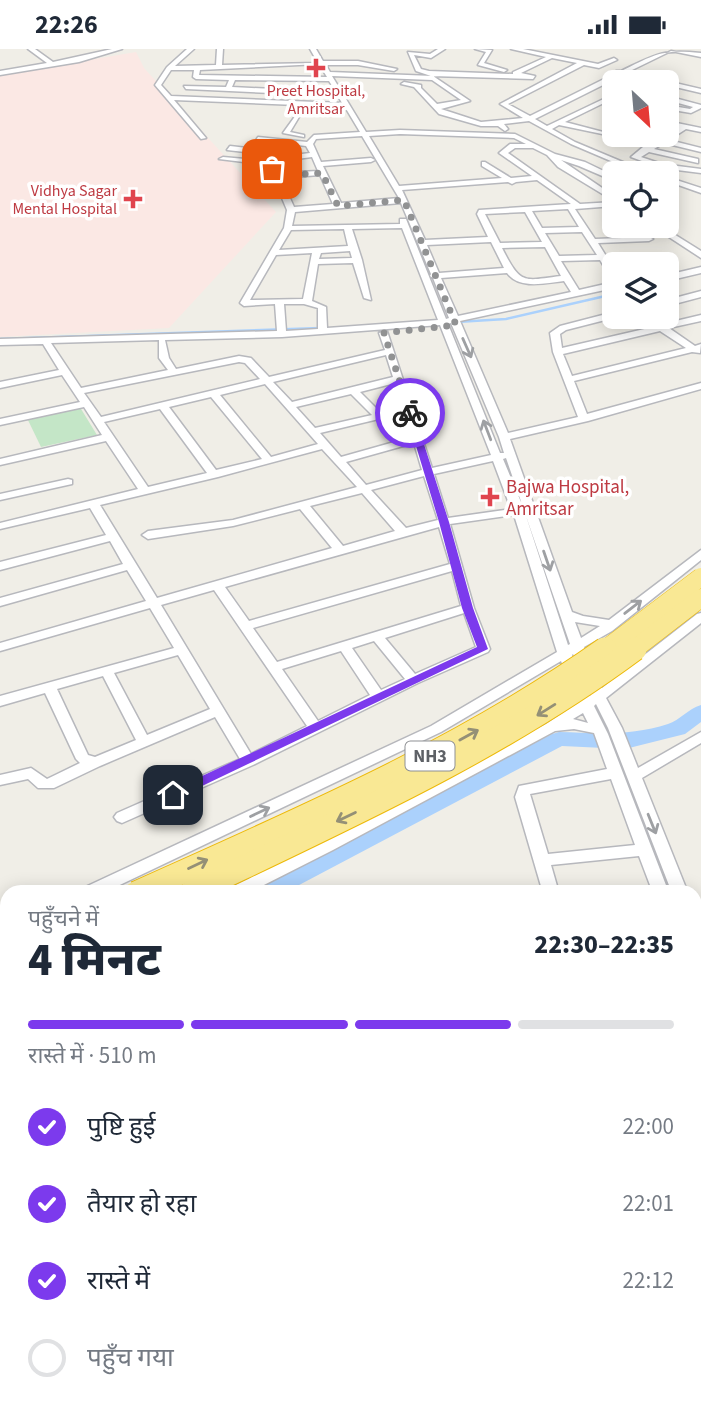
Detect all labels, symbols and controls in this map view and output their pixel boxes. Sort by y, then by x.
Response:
text: 22:26 [35,6,98,43]
marker: Preet Hospital, Amritsar [306,58,326,78]
north arrow [602,70,679,147]
map controls [602,70,679,329]
place label: Preet Hospital, Amritsar [267,80,365,120]
pin [242,139,302,199]
icon: bag [253,150,291,188]
button: locate [602,161,679,238]
place label: Vidhya Sagar Mental Hospital [12,180,117,220]
marker: Vidhya Sagar Mental Hospital [123,189,143,209]
button: layers [602,252,679,329]
one-way arrow [461,337,474,359]
courier [375,378,445,448]
icon: bike [391,394,429,432]
one-way arrow [480,420,493,442]
place label: Bajwa Hospital, Amritsar [506,474,629,523]
marker: Bajwa Hospital, Amritsar [480,487,500,507]
one-way arrow [541,550,554,572]
one-way arrow [624,599,642,614]
one-way arrow [537,703,557,717]
one-way arrow [459,728,479,742]
road number: NH3 [406,741,454,771]
pin [143,765,203,825]
icon: home [154,776,192,814]
one-way arrow [249,805,270,819]
one-way arrow [336,811,357,825]
one-way arrow [647,812,660,834]
one-way arrow [187,857,208,870]
text: पहुँचने में [28,902,99,935]
text: 22:30–22:35 [534,926,674,963]
text: 4 मिनट [28,928,161,993]
text: रास्ते में · 510 m [28,1039,157,1072]
icon: check [28,1108,66,1146]
text: पुष्टि हुई [87,1108,155,1145]
text: 22:00 [623,1110,674,1143]
icon: check [28,1185,66,1223]
text: तैयार हो रहा [87,1185,196,1222]
text: 22:01 [623,1187,674,1220]
icon: check [28,1262,66,1300]
text: रास्ते में [87,1262,150,1299]
text: 22:12 [623,1264,674,1297]
text: पहुँच गया [87,1339,174,1376]

